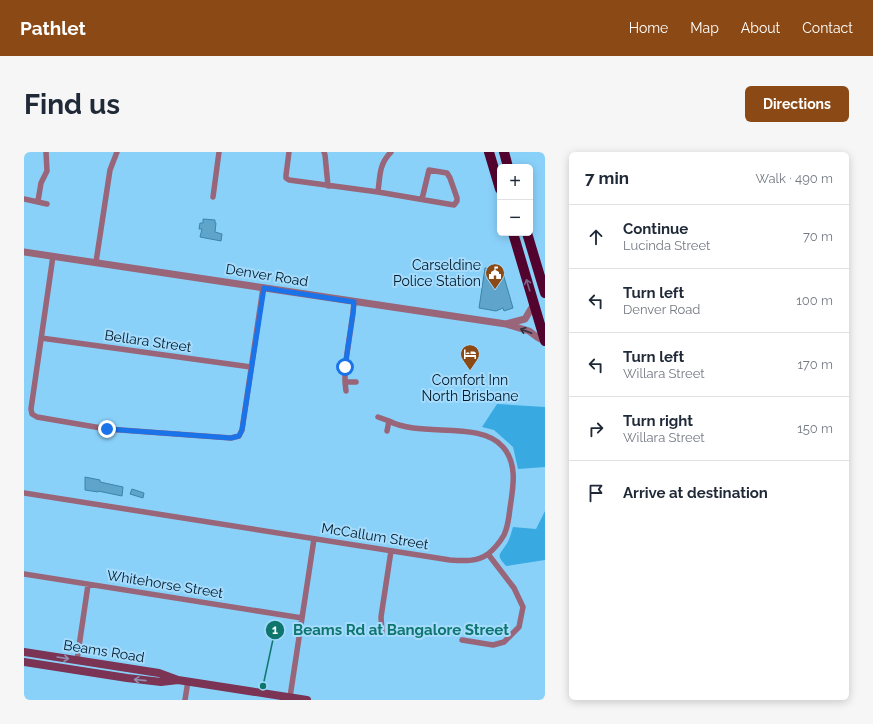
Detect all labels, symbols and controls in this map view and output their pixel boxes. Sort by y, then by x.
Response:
text: Pathlet [20,17,86,39]
text: Home [629,20,668,36]
text: Map [690,20,719,36]
text: About [741,20,780,36]
text: Contact [802,20,853,36]
button: Directions [745,86,849,122]
text: Find us [24,88,120,121]
map controls [497,164,533,236]
button: + [497,164,533,200]
text: 7 min [585,168,629,188]
text: Walk · 490 m [756,171,833,186]
button: − [497,200,533,236]
text: Continue [623,220,688,238]
icon: ahead [585,226,607,248]
text: 70 m [803,229,833,244]
text: Lucinda Street [623,238,710,253]
place label: Carseldine Police Station [393,257,481,289]
street label: Denver Road [225,261,309,289]
public building icon: Carseldine Police Station [484,262,506,290]
one-way arrow [524,278,531,291]
text: Turn left [623,284,684,302]
icon: left [585,290,607,312]
text: 100 m [796,293,833,308]
text: Denver Road [623,302,700,317]
street label: Bellara Street [103,327,193,355]
one-way arrow [521,327,533,335]
hotel icon: Comfort Inn North Brisbane [459,343,481,371]
text: Turn left [623,348,684,366]
icon: left [585,354,607,376]
text: 170 m [797,357,833,372]
route start [336,358,354,376]
text: Willara Street [623,366,705,381]
place label: Comfort Inn North Brisbane [421,372,519,404]
text: Turn right [623,412,693,430]
icon: right [585,418,607,440]
route end [98,420,116,438]
text: 150 m [797,421,833,436]
text: Willara Street [623,430,705,445]
icon: arrive [585,482,607,504]
text: Arrive at destination [623,484,768,502]
street label: McCallum Street [320,520,430,552]
street label: Whitehorse Street [106,567,225,601]
callout: Beams Rd at Bangalore Street [265,616,517,643]
text: Beams Rd at Bangalore Street [293,621,509,639]
text: 1 [272,623,278,637]
street label: Beams Road [62,637,146,665]
one-way arrow [56,654,69,662]
one-way arrow [133,676,146,684]

